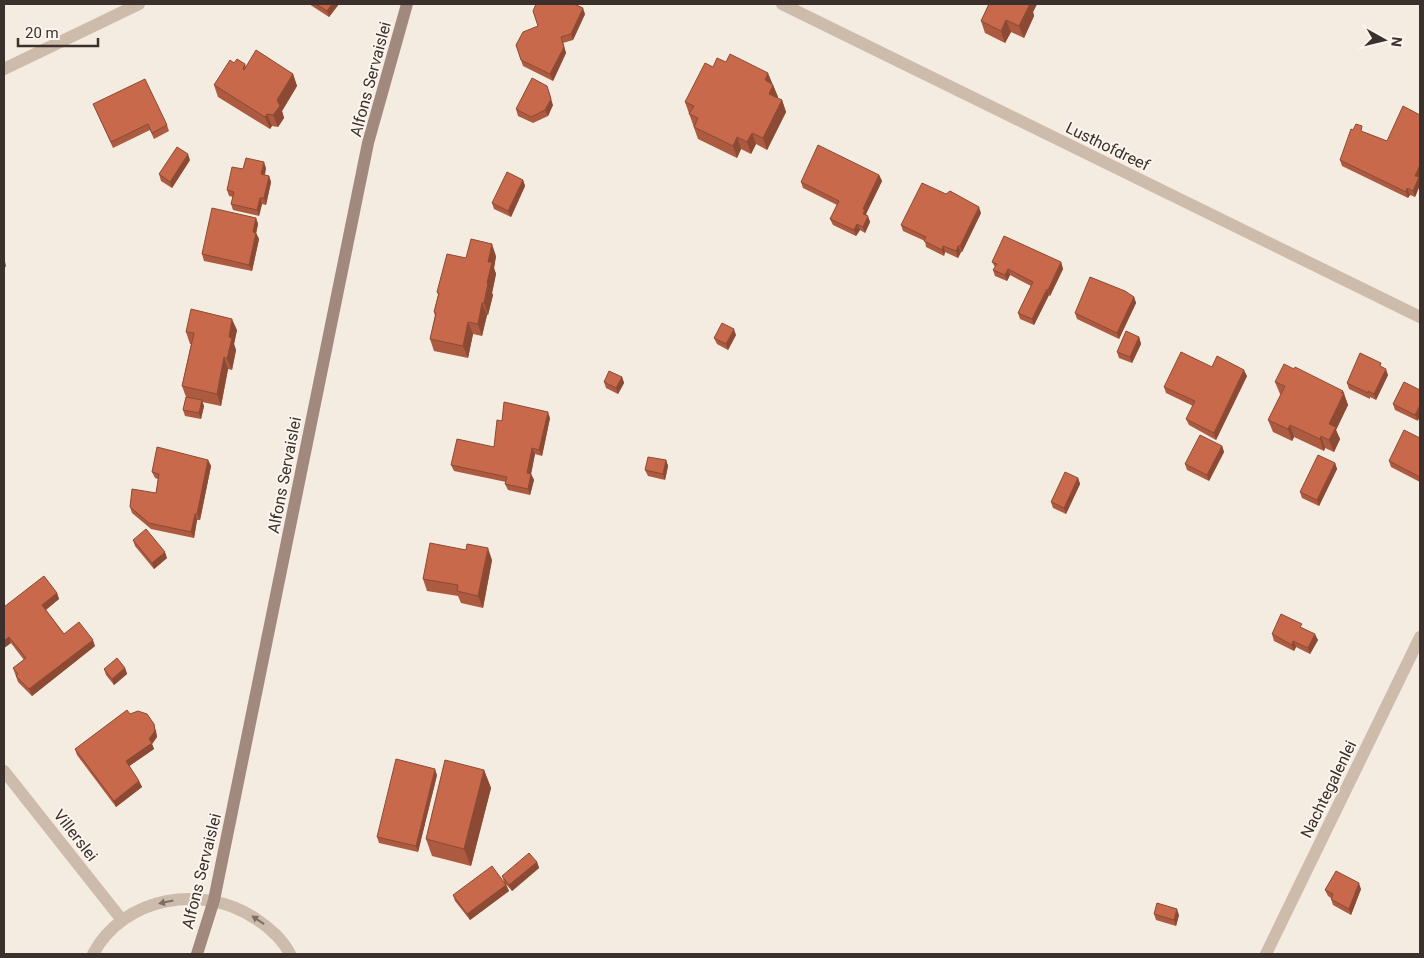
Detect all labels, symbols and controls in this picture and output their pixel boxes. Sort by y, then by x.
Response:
scale bar [18,15,98,47]
north arrow [1359,15,1409,65]
street label: Alfons Servaislei [346,19,395,139]
text: 20 m [25,24,59,42]
text: N [1388,36,1405,48]
street label: Lusthofdreef [1063,118,1153,175]
street label: Alfons Servaislei [264,415,305,535]
street label: Nachtegalenlei [1297,737,1360,841]
street label: Villerslei [50,806,102,865]
street label: Alfons Servaislei [178,811,225,931]
one-way arrow [157,898,173,906]
one-way arrow [251,915,264,925]

